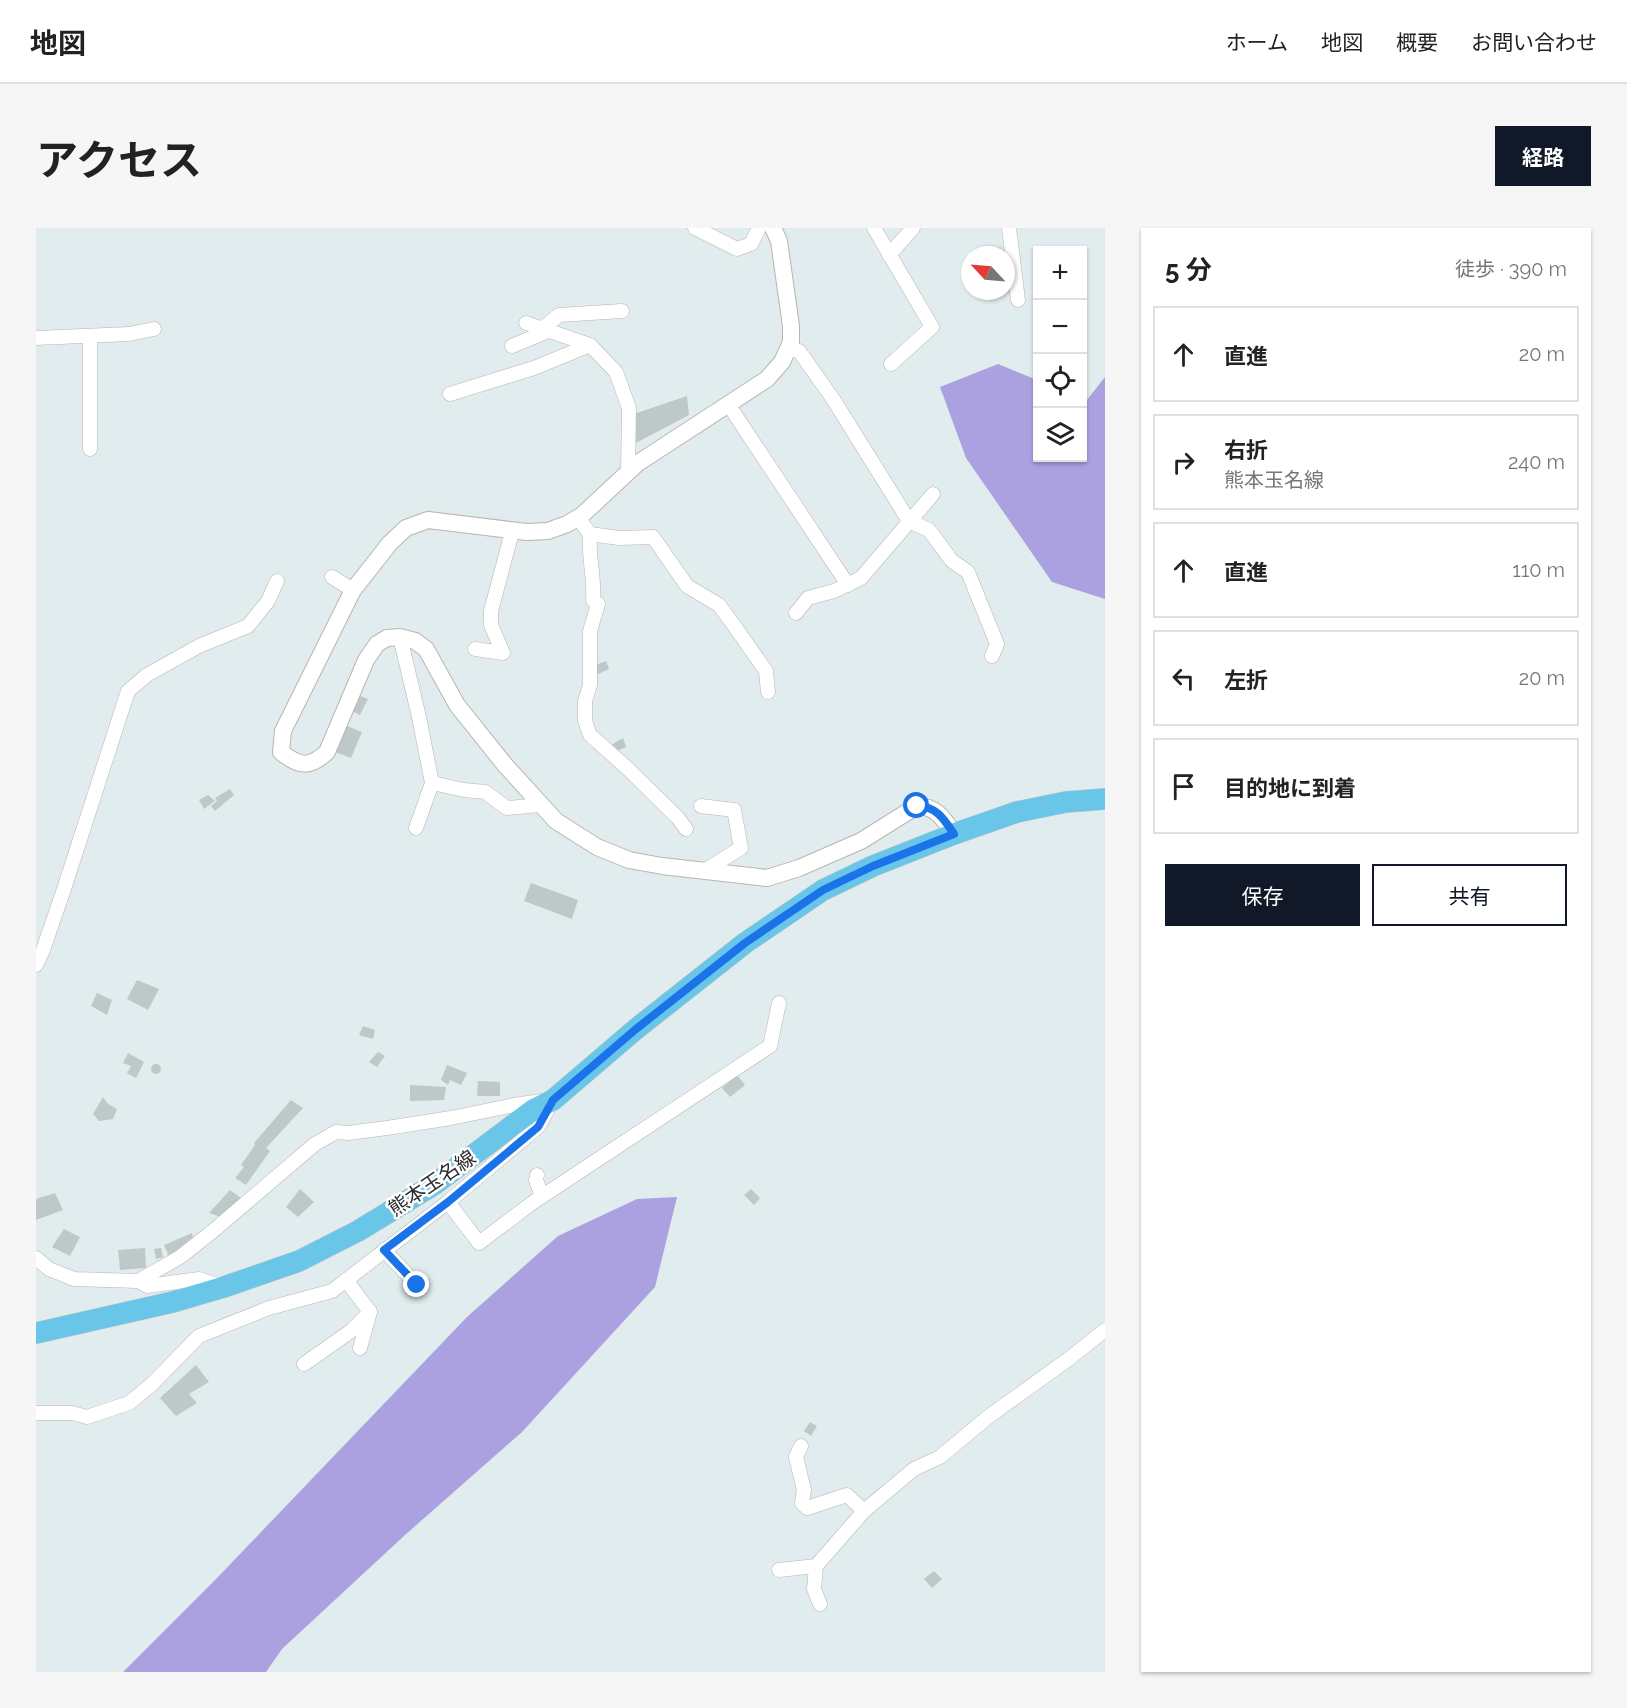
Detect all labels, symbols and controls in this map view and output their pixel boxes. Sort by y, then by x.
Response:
text: 地図 [30,27,86,60]
text: ホーム [1226,30,1288,55]
text: 地図 [1321,30,1363,55]
text: 概要 [1396,30,1438,55]
text: お問い合わせ [1471,30,1597,55]
button: 経路 [1495,126,1591,186]
text: アクセス [36,136,202,185]
north arrow [961,246,1015,300]
map controls [1033,246,1087,462]
button: + [1033,246,1087,300]
text: 5 分 [1165,255,1212,285]
text: 徒歩 · 390 m [1455,257,1567,281]
button: − [1033,300,1087,354]
icon: ahead [1167,338,1200,371]
text: 20 m [1519,342,1565,366]
text: 直進 [1224,343,1268,369]
button: locate [1033,354,1087,408]
button: layers [1033,408,1087,462]
text: 右折 [1224,437,1268,463]
icon: right [1167,446,1200,479]
text: 240 m [1508,450,1565,474]
text: 熊本玉名線 [1224,468,1324,492]
icon: ahead [1167,554,1200,587]
text: 110 m [1512,558,1565,582]
text: 直進 [1224,559,1268,585]
icon: left [1167,662,1200,695]
text: 20 m [1519,666,1565,690]
text: 左折 [1224,667,1268,693]
icon: arrive [1167,770,1200,803]
text: 目的地に到着 [1224,775,1356,801]
route start [903,792,929,818]
button: 保存 [1165,864,1360,926]
button: 共有 [1372,864,1567,926]
street label: 熊本玉名線 [384,1145,480,1221]
route end [403,1271,429,1297]

